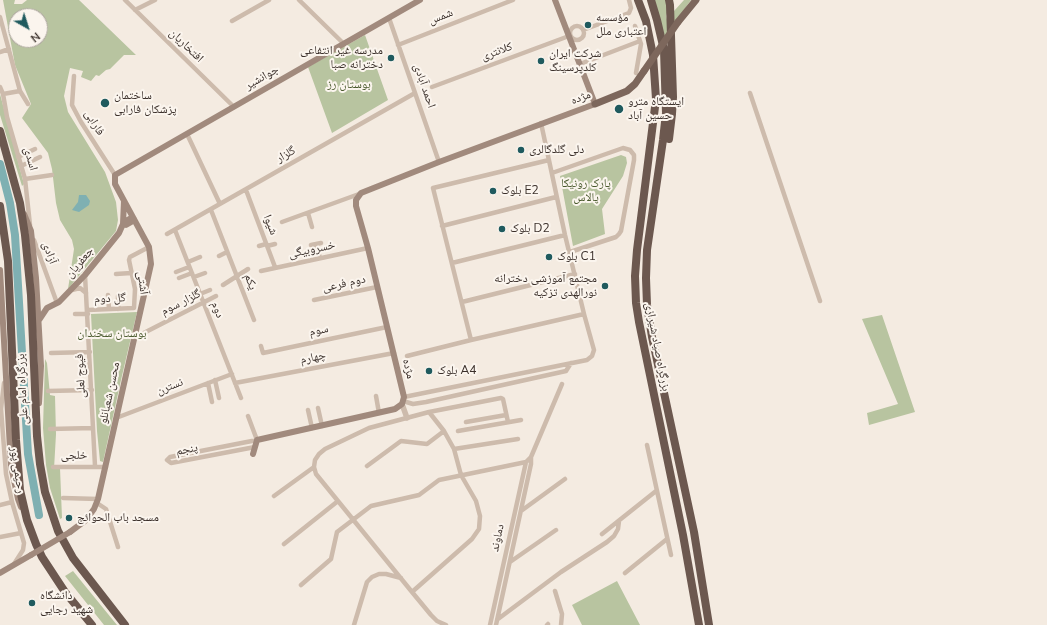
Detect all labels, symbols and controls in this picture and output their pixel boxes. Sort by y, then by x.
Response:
street label: شمس [427,6,455,28]
north arrow [8,8,48,48]
place label: مؤسسه اعتباری ملل [596,11,646,39]
marker: مؤسسه اعتباری ملل [583,20,593,30]
street label: افتخاریان [166,26,206,66]
text: N [27,29,43,45]
street label: کلانتری [479,40,515,64]
place label: مدرسه غیر انتفاعی دخترانه صبا [300,44,383,72]
place label: شرکت ایران کلدپرسینگ [549,47,601,75]
marker: مدرسه غیر انتفاعی دخترانه صبا [386,53,396,63]
marker: شرکت ایران کلدپرسینگ [536,56,546,66]
street label: احمد آبادی [410,62,438,110]
street label: جوانشیر [243,63,281,93]
park label: بوستان رز [327,78,371,92]
street label: مژده [569,88,593,108]
place label: ساختمان پزشکان فارابی [114,89,177,117]
place label: ایستگاه مترو حسین آباد [628,95,684,123]
marker: ساختمان پزشکان فارابی [99,97,111,109]
marker: ایستگاه مترو حسین آباد [613,103,625,115]
street label: فارابی [81,108,107,138]
place label: دلی گلدگالری [529,143,584,157]
street label: گلزار [274,144,298,166]
marker: دلی گلدگالری [516,145,526,155]
street label: اسدی [20,146,40,172]
park label: پارک رونیکا پالاس [561,177,611,205]
place label: بلوک E2 [501,184,539,198]
marker: بلوک E2 [488,186,498,196]
street label: شیوا [260,213,280,237]
place label: بلوک D2 [510,222,550,236]
marker: بلوک D2 [497,224,507,234]
street label: خسروبیگی [287,238,337,262]
street label: آزادی [38,240,60,266]
street label: جعفریان [63,244,97,282]
place label: بلوک C1 [557,250,596,264]
marker: بلوک C1 [544,252,554,262]
street label: آشتی [133,270,151,296]
street label: یکم [240,272,260,292]
street label: دوم فرعی [321,272,367,296]
place label: مجتمع آموزشی دخترانه نورالهدی تزکیه [494,272,597,300]
marker: مجتمع آموزشی دخترانه نورالهدی تزکیه [600,281,610,291]
street label: گلزار سوم [159,287,203,319]
street label: گل دوم [94,291,126,307]
street label: دوم [207,300,227,320]
street label: بزرگراه صیاد شیرازی [641,301,673,393]
street label: سوم [308,322,330,340]
park label: بوستان سخندان [77,327,147,341]
street label: چهارم [299,348,327,368]
street label: بزرگراه امام علی [14,353,32,425]
street label: فیوج لعلی [73,353,89,399]
street label: مژده [399,358,417,380]
street label: محسن شعبانلو [96,361,124,425]
place label: بلوک A4 [437,364,477,378]
marker: بلوک A4 [424,366,434,376]
street label: نسترن [155,375,185,399]
street label: پنجم [175,441,199,459]
street label: رحیمی پور [7,446,27,494]
street label: خلجی [60,449,88,463]
place label: مسجد باب الحوائج [77,511,159,525]
marker: مسجد باب الحوائج [64,513,74,523]
street label: دماوند [488,523,508,553]
place label: دانشگاه شهید رجایی [40,589,93,617]
marker: دانشگاه شهید رجایی [27,598,37,608]

